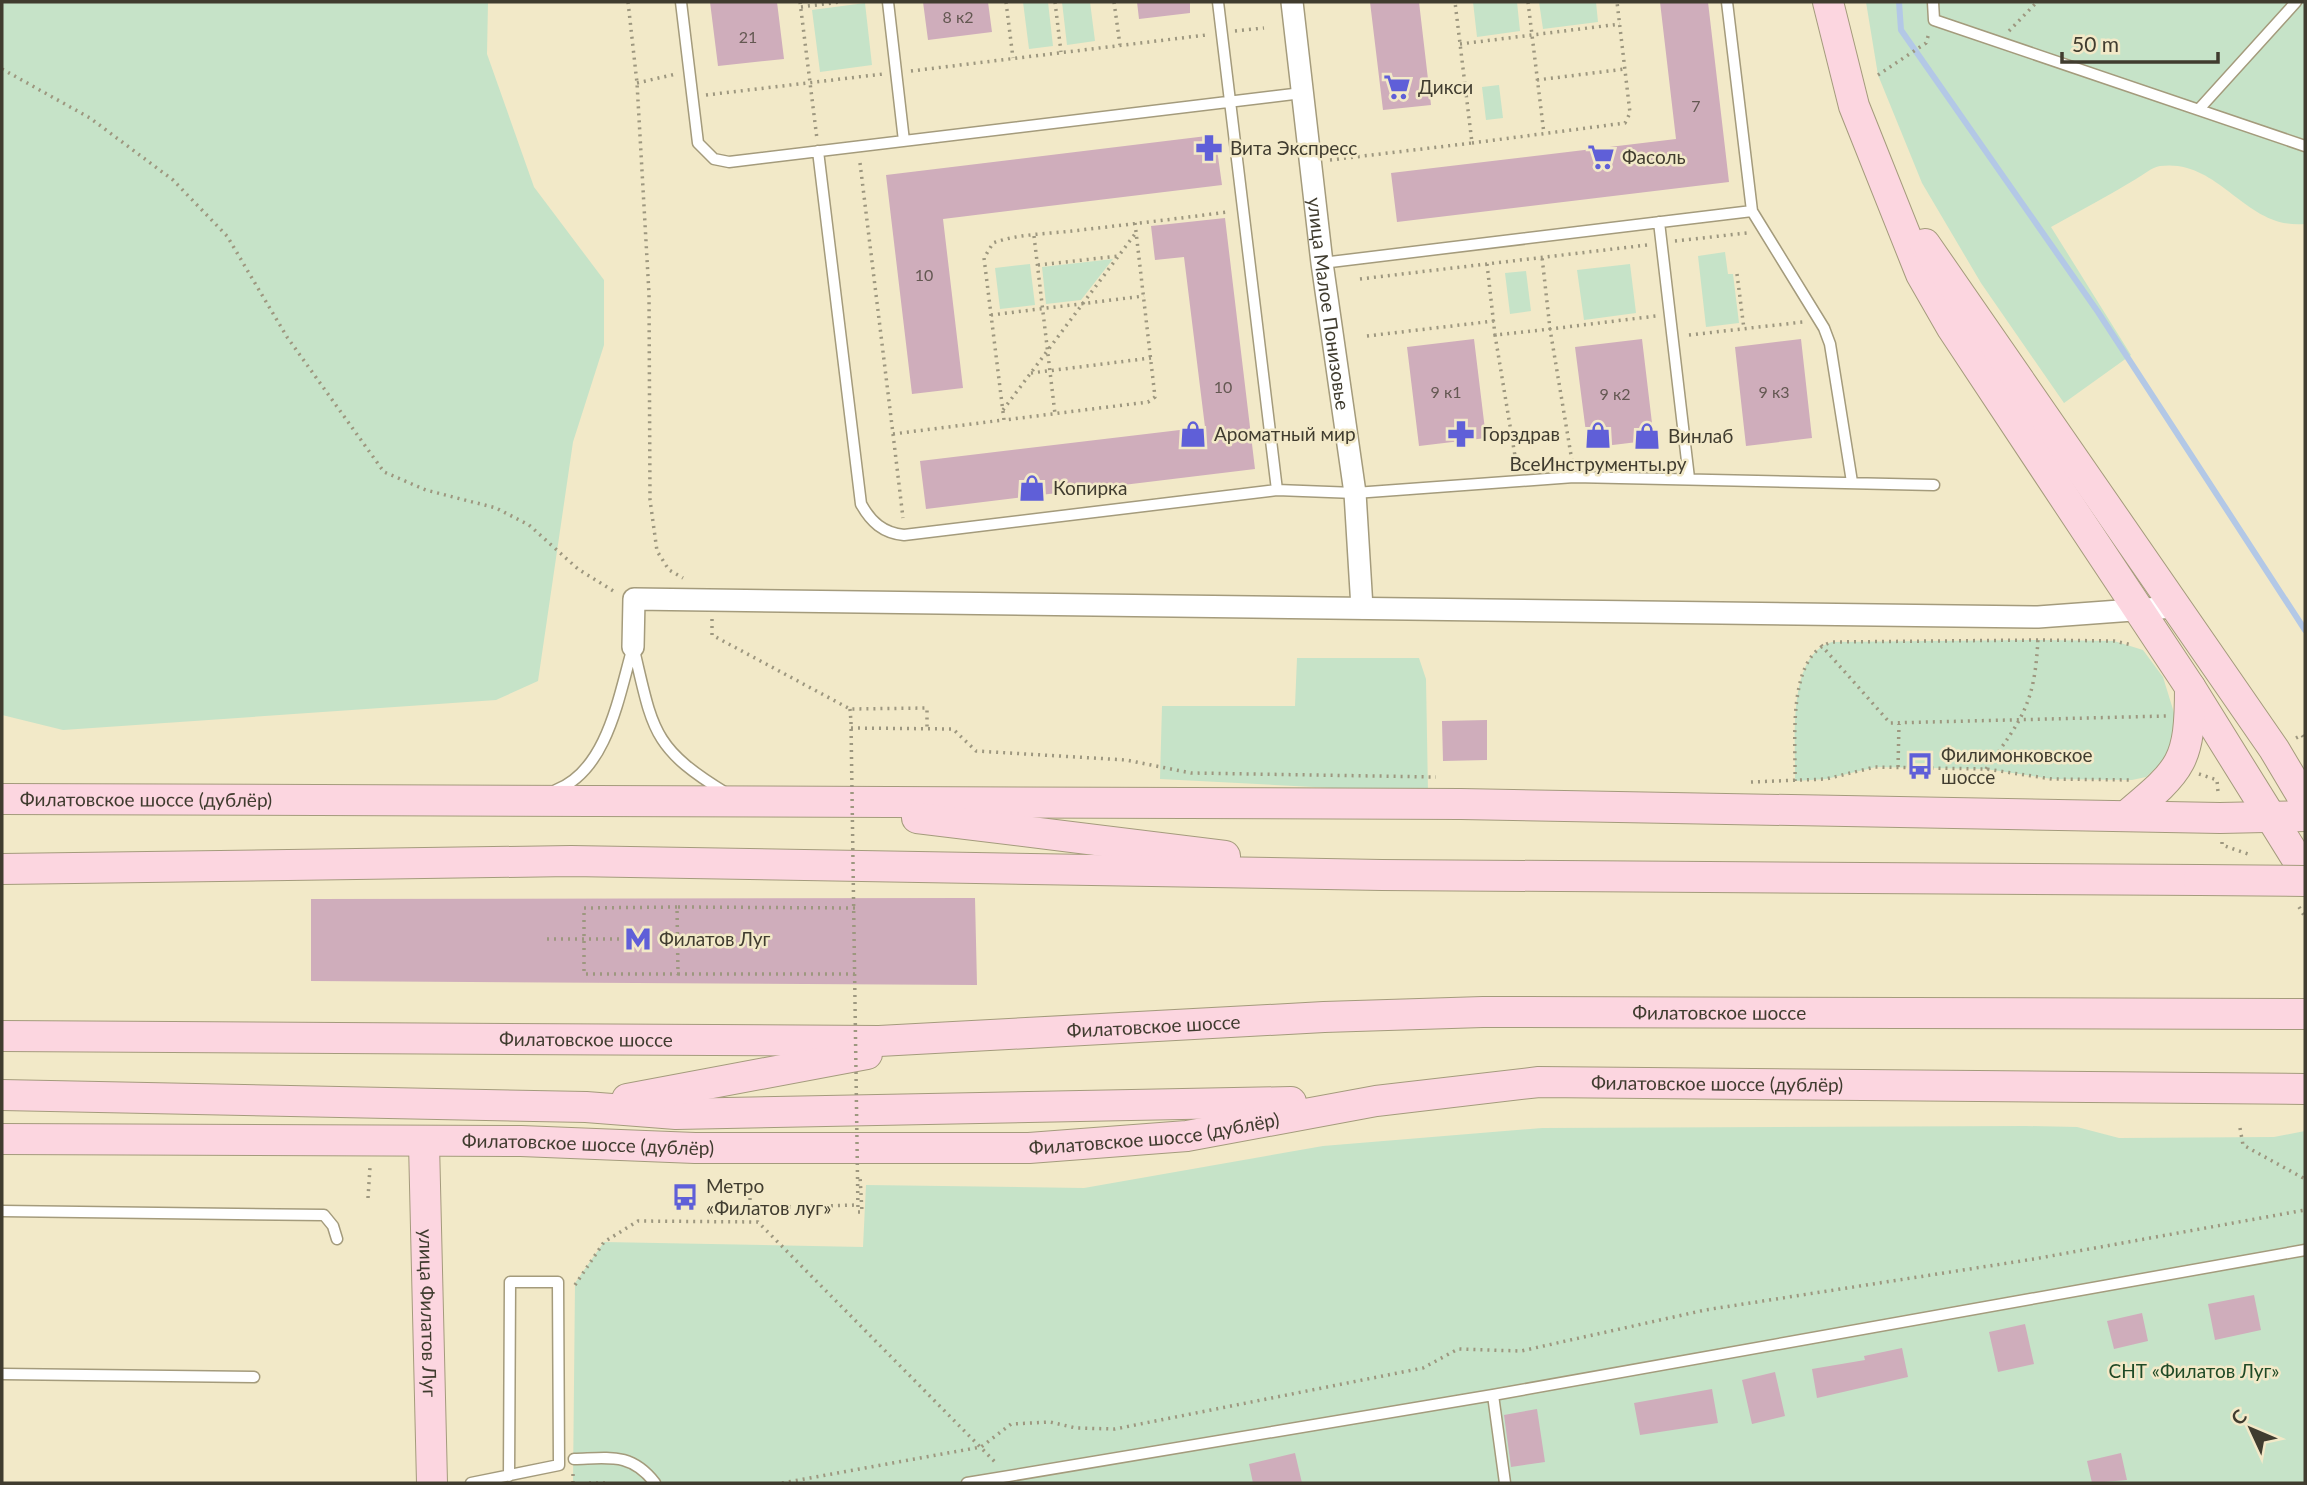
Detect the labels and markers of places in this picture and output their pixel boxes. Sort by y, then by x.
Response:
supermarket icon: Дикси [1382,72,1412,102]
place label: Дикси [1418,75,1473,98]
pharmacy icon: Вита Экспресс [1194,133,1224,163]
place label: Вита Экспресс [1230,136,1357,159]
supermarket icon: Фасоль [1586,142,1616,172]
place label: Фасоль [1622,145,1686,168]
shop icon: Ароматный мир [1178,419,1208,449]
pharmacy icon: Горздрав [1446,419,1476,449]
shop icon: ВсеИнструменты.ру [1583,420,1613,450]
shop icon: Винлаб [1632,421,1662,451]
place label: Ароматный мир [1214,422,1356,445]
place label: Горздрав [1482,422,1560,445]
place label: Винлаб [1668,424,1733,447]
place label: ВсеИнструменты.ру [1509,452,1687,475]
shop icon: Копирка [1017,473,1047,503]
place label: Копирка [1053,476,1127,499]
place label: Филимонковское шоссе [1941,743,2093,788]
bus stop icon: Филимонковское шоссе [1905,751,1935,781]
metro station icon: Филатов Луг [623,924,653,954]
place label: Филатов Луг [659,927,771,950]
place label: Метро «Филатов луг» [706,1174,831,1219]
bus stop icon: Метро «Филатов луг» [670,1182,700,1212]

